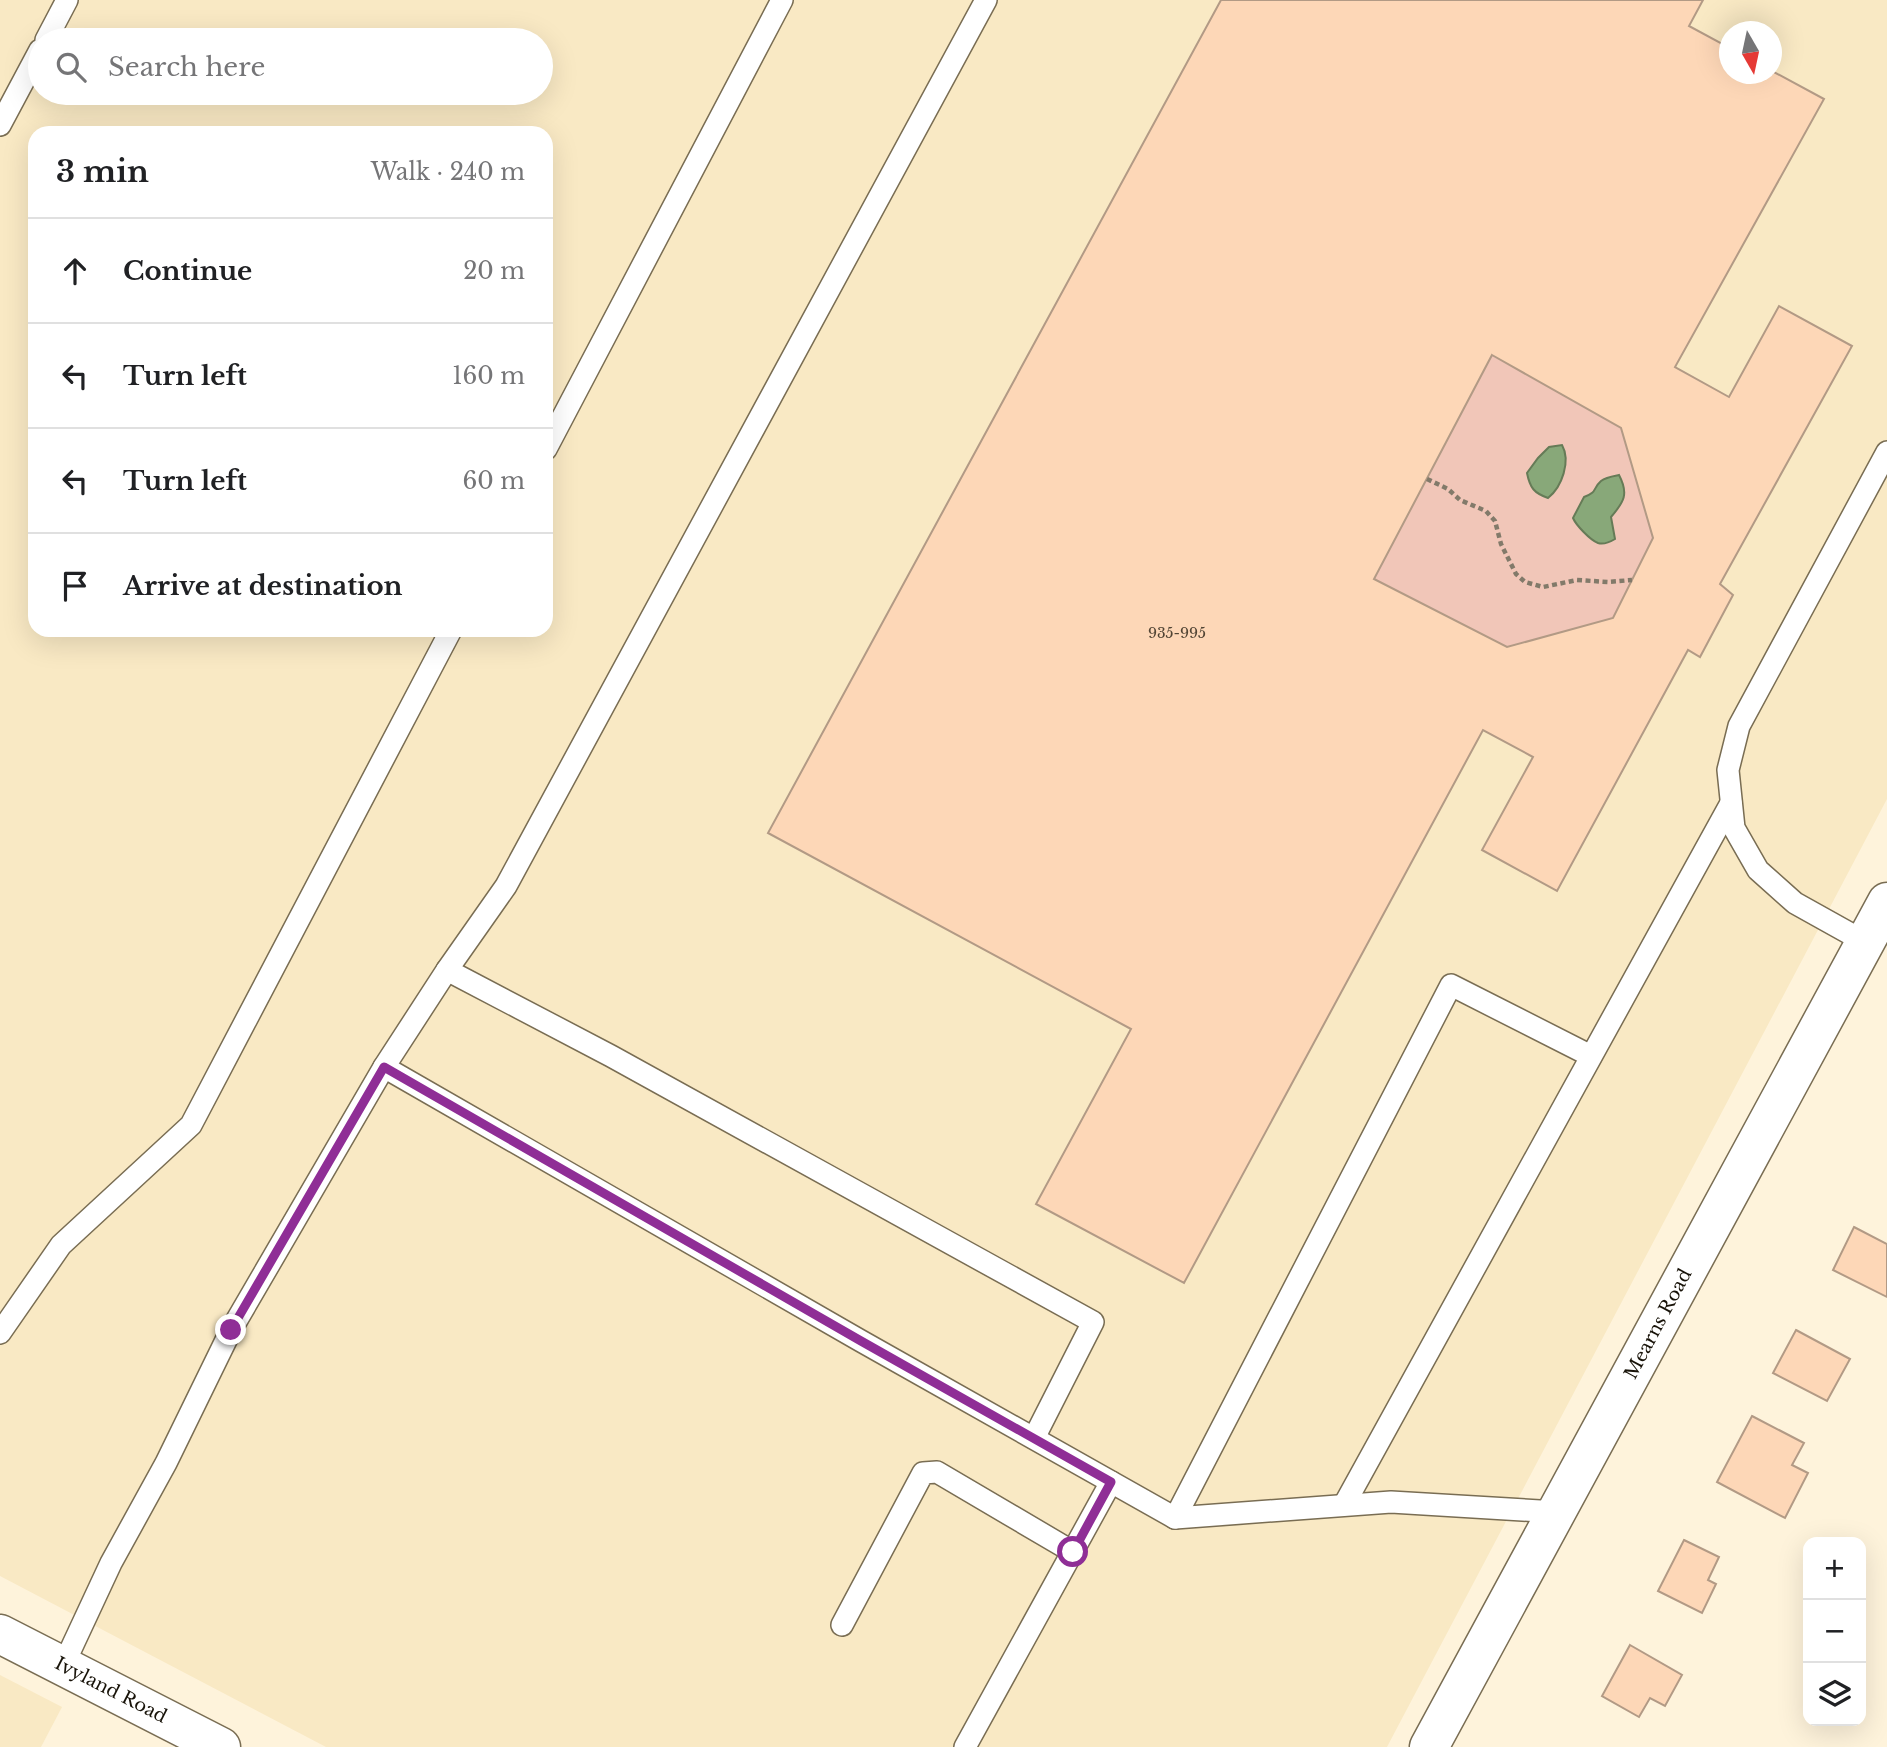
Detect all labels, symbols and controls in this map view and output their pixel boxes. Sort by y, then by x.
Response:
north arrow [1719,21,1782,84]
search box [28,28,553,105]
icon: search [52,48,90,86]
text: Search here [108,51,265,83]
text: 3 min [56,153,149,190]
text: Walk · 240 m [371,158,525,186]
icon: ahead [56,252,94,290]
text: Continue [123,255,252,287]
text: 20 m [463,257,525,285]
icon: left [56,357,94,395]
text: Turn left [123,360,247,392]
text: 160 m [452,362,525,390]
icon: left [56,462,94,500]
text: Turn left [123,465,247,497]
text: 60 m [463,467,525,495]
icon: arrive [56,567,94,605]
text: Arrive at destination [123,570,403,602]
house number: 935-995 [1148,624,1206,642]
street label: Mearns Road [1620,1265,1696,1383]
route end [215,1314,246,1345]
route start [1057,1536,1088,1567]
map controls [1803,1537,1866,1726]
button: + [1803,1537,1866,1600]
button: − [1803,1600,1866,1663]
street label: Ivyland Road [51,1652,171,1728]
button: layers [1803,1663,1866,1726]

